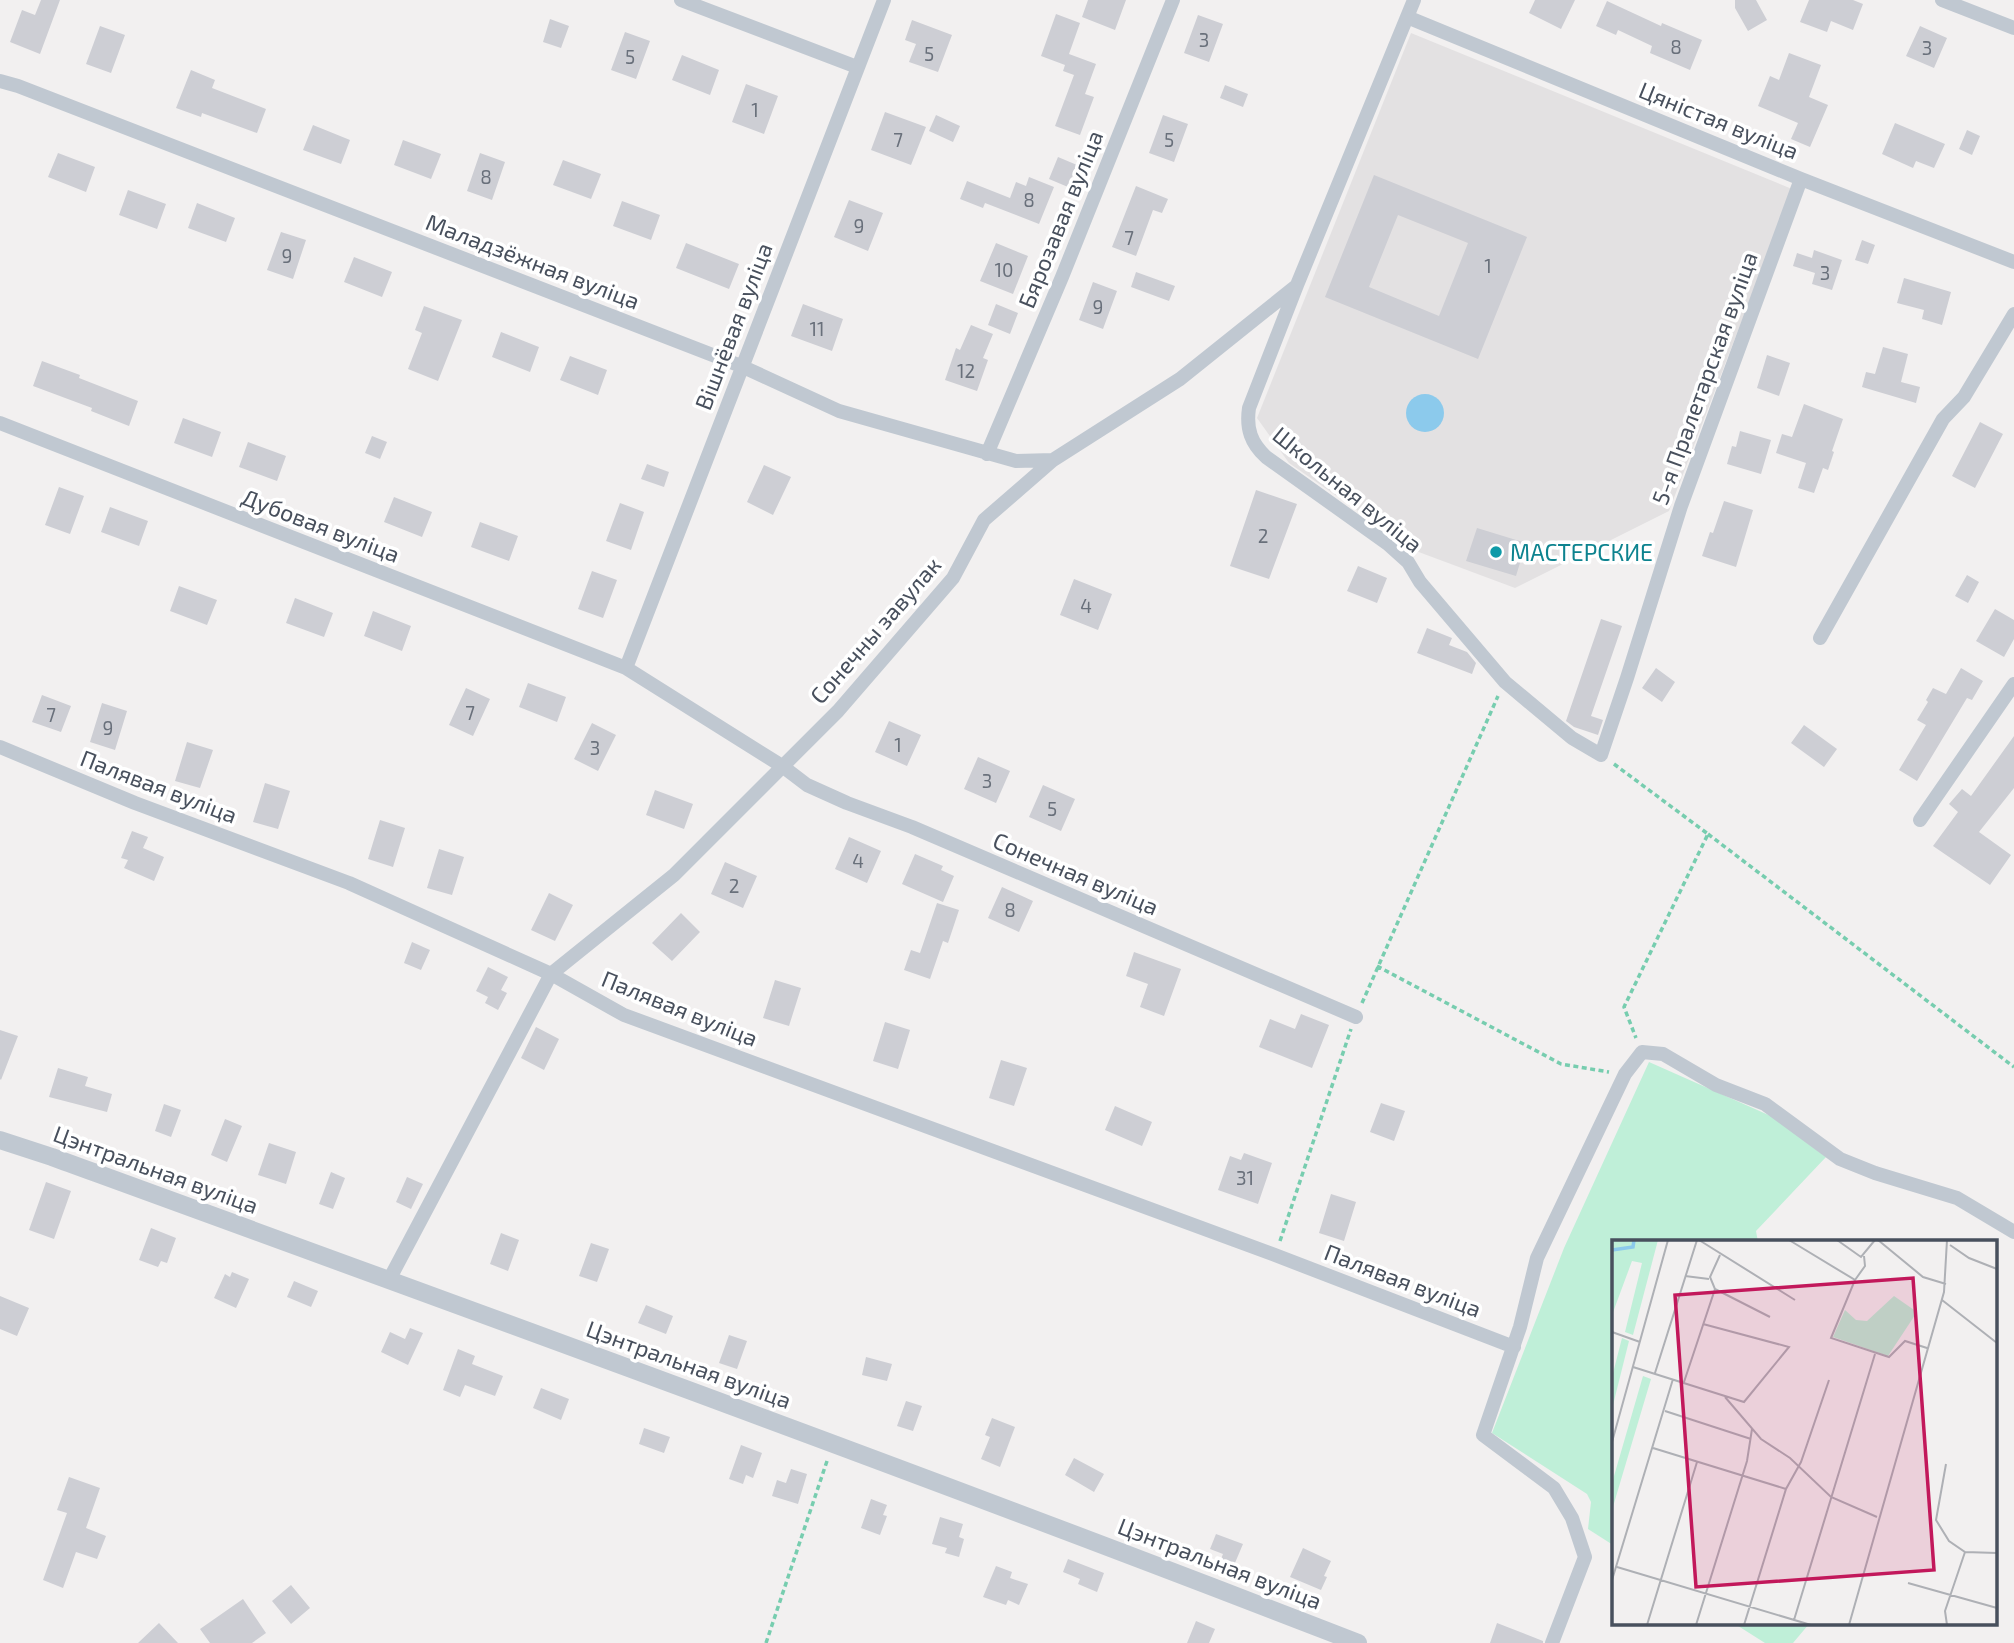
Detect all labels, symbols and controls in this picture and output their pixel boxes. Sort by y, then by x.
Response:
house number: 3 [1199,28,1209,51]
house number: 8 [1670,35,1682,58]
house number: 3 [1922,36,1932,59]
house number: 5 [924,42,934,65]
house number: 5 [625,45,635,68]
street label: Цяністая вуліца [1635,75,1803,166]
house number: 1 [751,98,759,121]
street label: Бярозавая вуліца [1012,126,1109,312]
house number: 7 [893,128,903,151]
house number: 5 [1164,128,1174,151]
house number: 8 [480,165,492,188]
house number: 8 [1023,188,1035,211]
street label: Маладзёжная вуліца [422,207,644,316]
house number: 9 [854,214,864,237]
house number: 7 [1124,226,1134,249]
street label: Вішнёвая вуліца [688,239,779,414]
house number: 9 [282,244,292,267]
street label: 5-я Пралетарская вуліца [1645,248,1764,509]
house number: 1 [1484,254,1492,277]
house number: 10 [994,258,1014,281]
house number: 3 [1820,261,1830,284]
house number: 9 [1093,295,1103,318]
house number: 11 [809,317,825,340]
house number: 12 [957,359,975,382]
street label: Школьная вуліца [1267,420,1428,559]
street label: Дубовая вуліца [238,482,404,569]
house number: 2 [1258,524,1268,547]
place label: МАСТЕРСКИЕ [1510,538,1653,566]
marker: МАСТЕРСКИЕ [1488,544,1504,560]
street label: Сонечны завулак [804,551,947,710]
house number: 4 [1080,594,1092,617]
house number: 7 [465,701,475,724]
house number: 7 [46,703,56,726]
house number: 9 [103,716,113,739]
house number: 1 [894,733,902,756]
house number: 3 [590,736,600,759]
street label: Палявая вуліца [76,743,241,830]
house number: 3 [982,769,992,792]
house number: 5 [1047,797,1057,820]
street label: Сонечная вуліца [989,826,1163,921]
house number: 4 [852,849,864,872]
house number: 2 [729,874,739,897]
house number: 8 [1004,898,1016,921]
street label: Палявая вуліца [598,964,762,1053]
street label: Цэнтральная вуліца [49,1119,262,1220]
house number: 31 [1236,1166,1254,1189]
street label: Палявая вуліца [1320,1237,1485,1324]
inset map [1612,1240,1996,1626]
street label: Цэнтральная вуліца [582,1314,795,1415]
street label: Цэнтральная вуліца [1114,1511,1326,1616]

